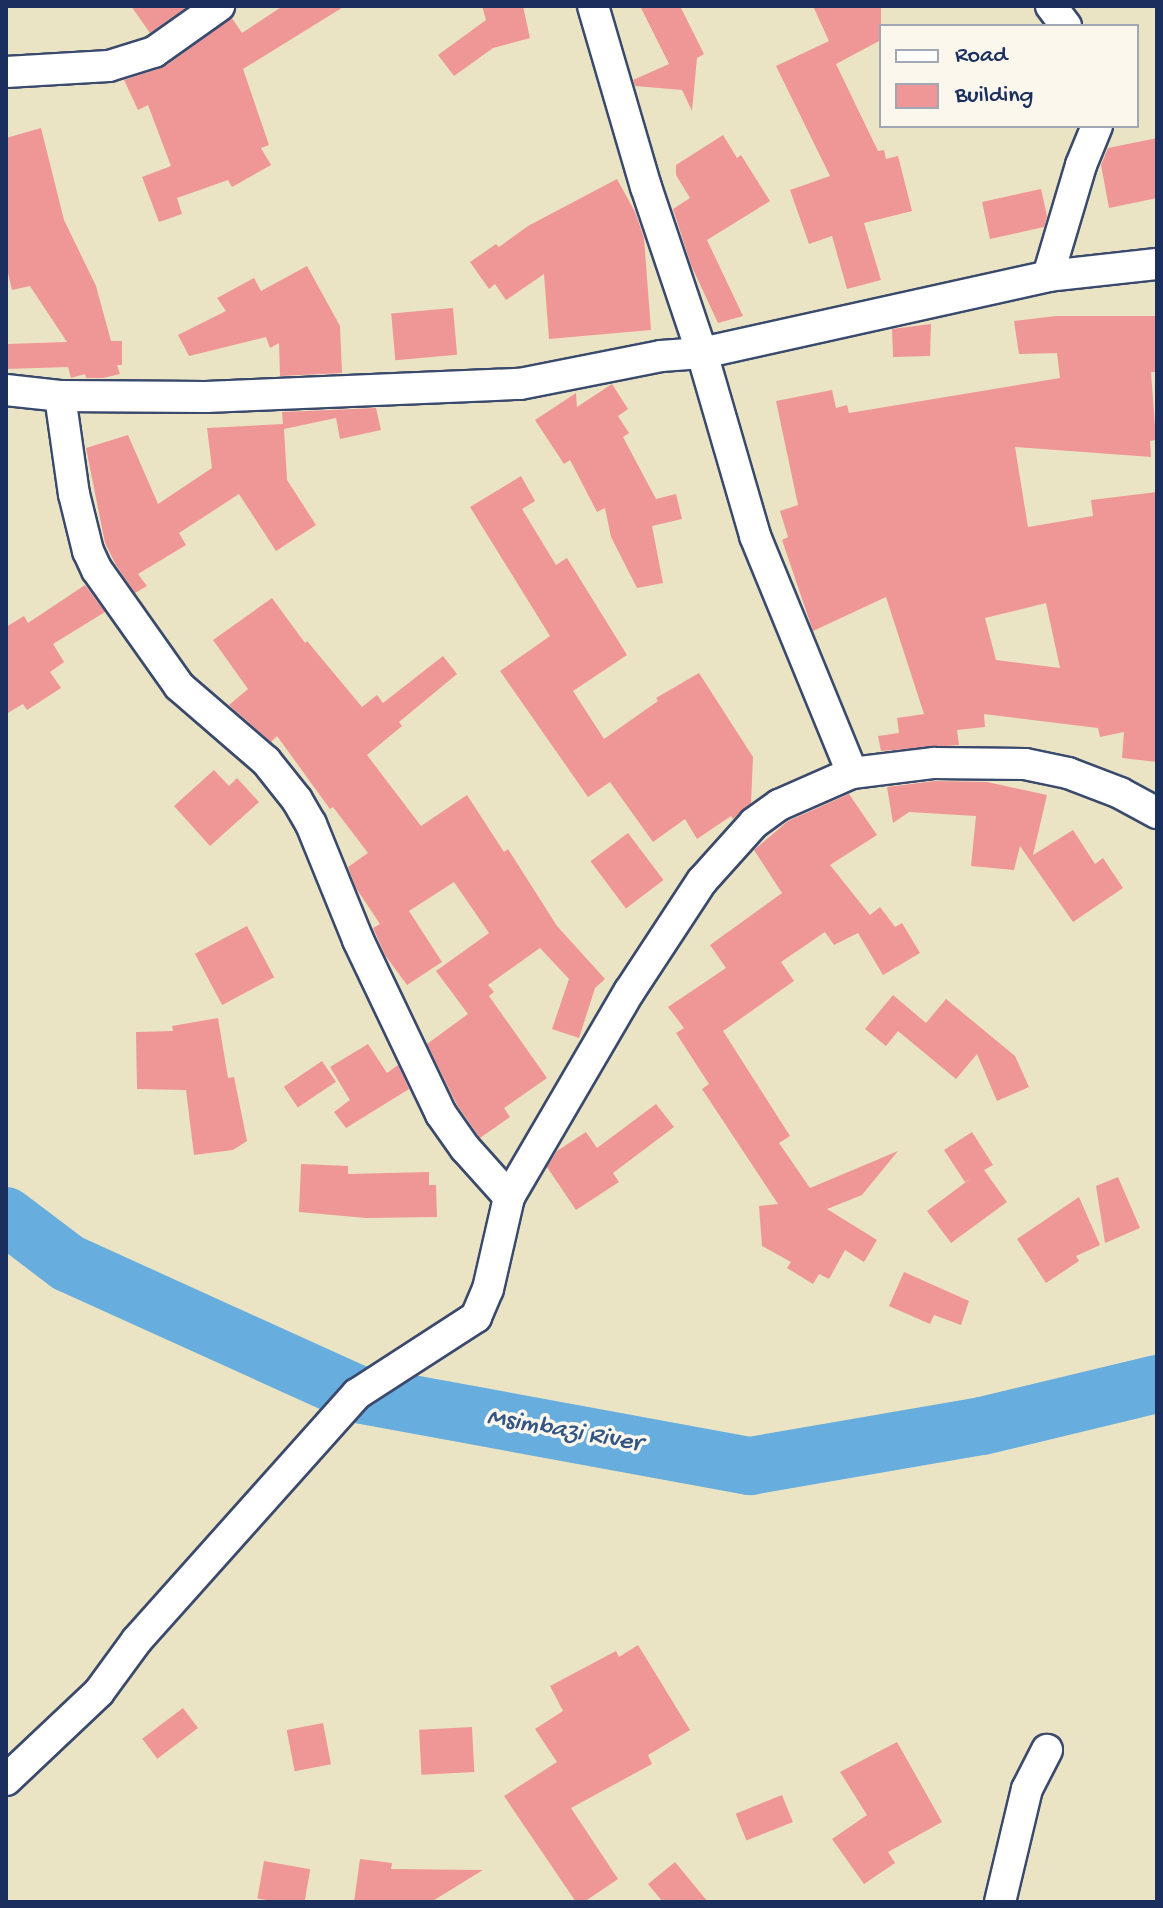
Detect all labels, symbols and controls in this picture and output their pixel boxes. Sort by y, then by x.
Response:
legend [879,24,1139,128]
text: Road [955,42,1007,71]
text: Building [955,82,1033,111]
water label: Msimbazi River [484,1403,644,1461]

